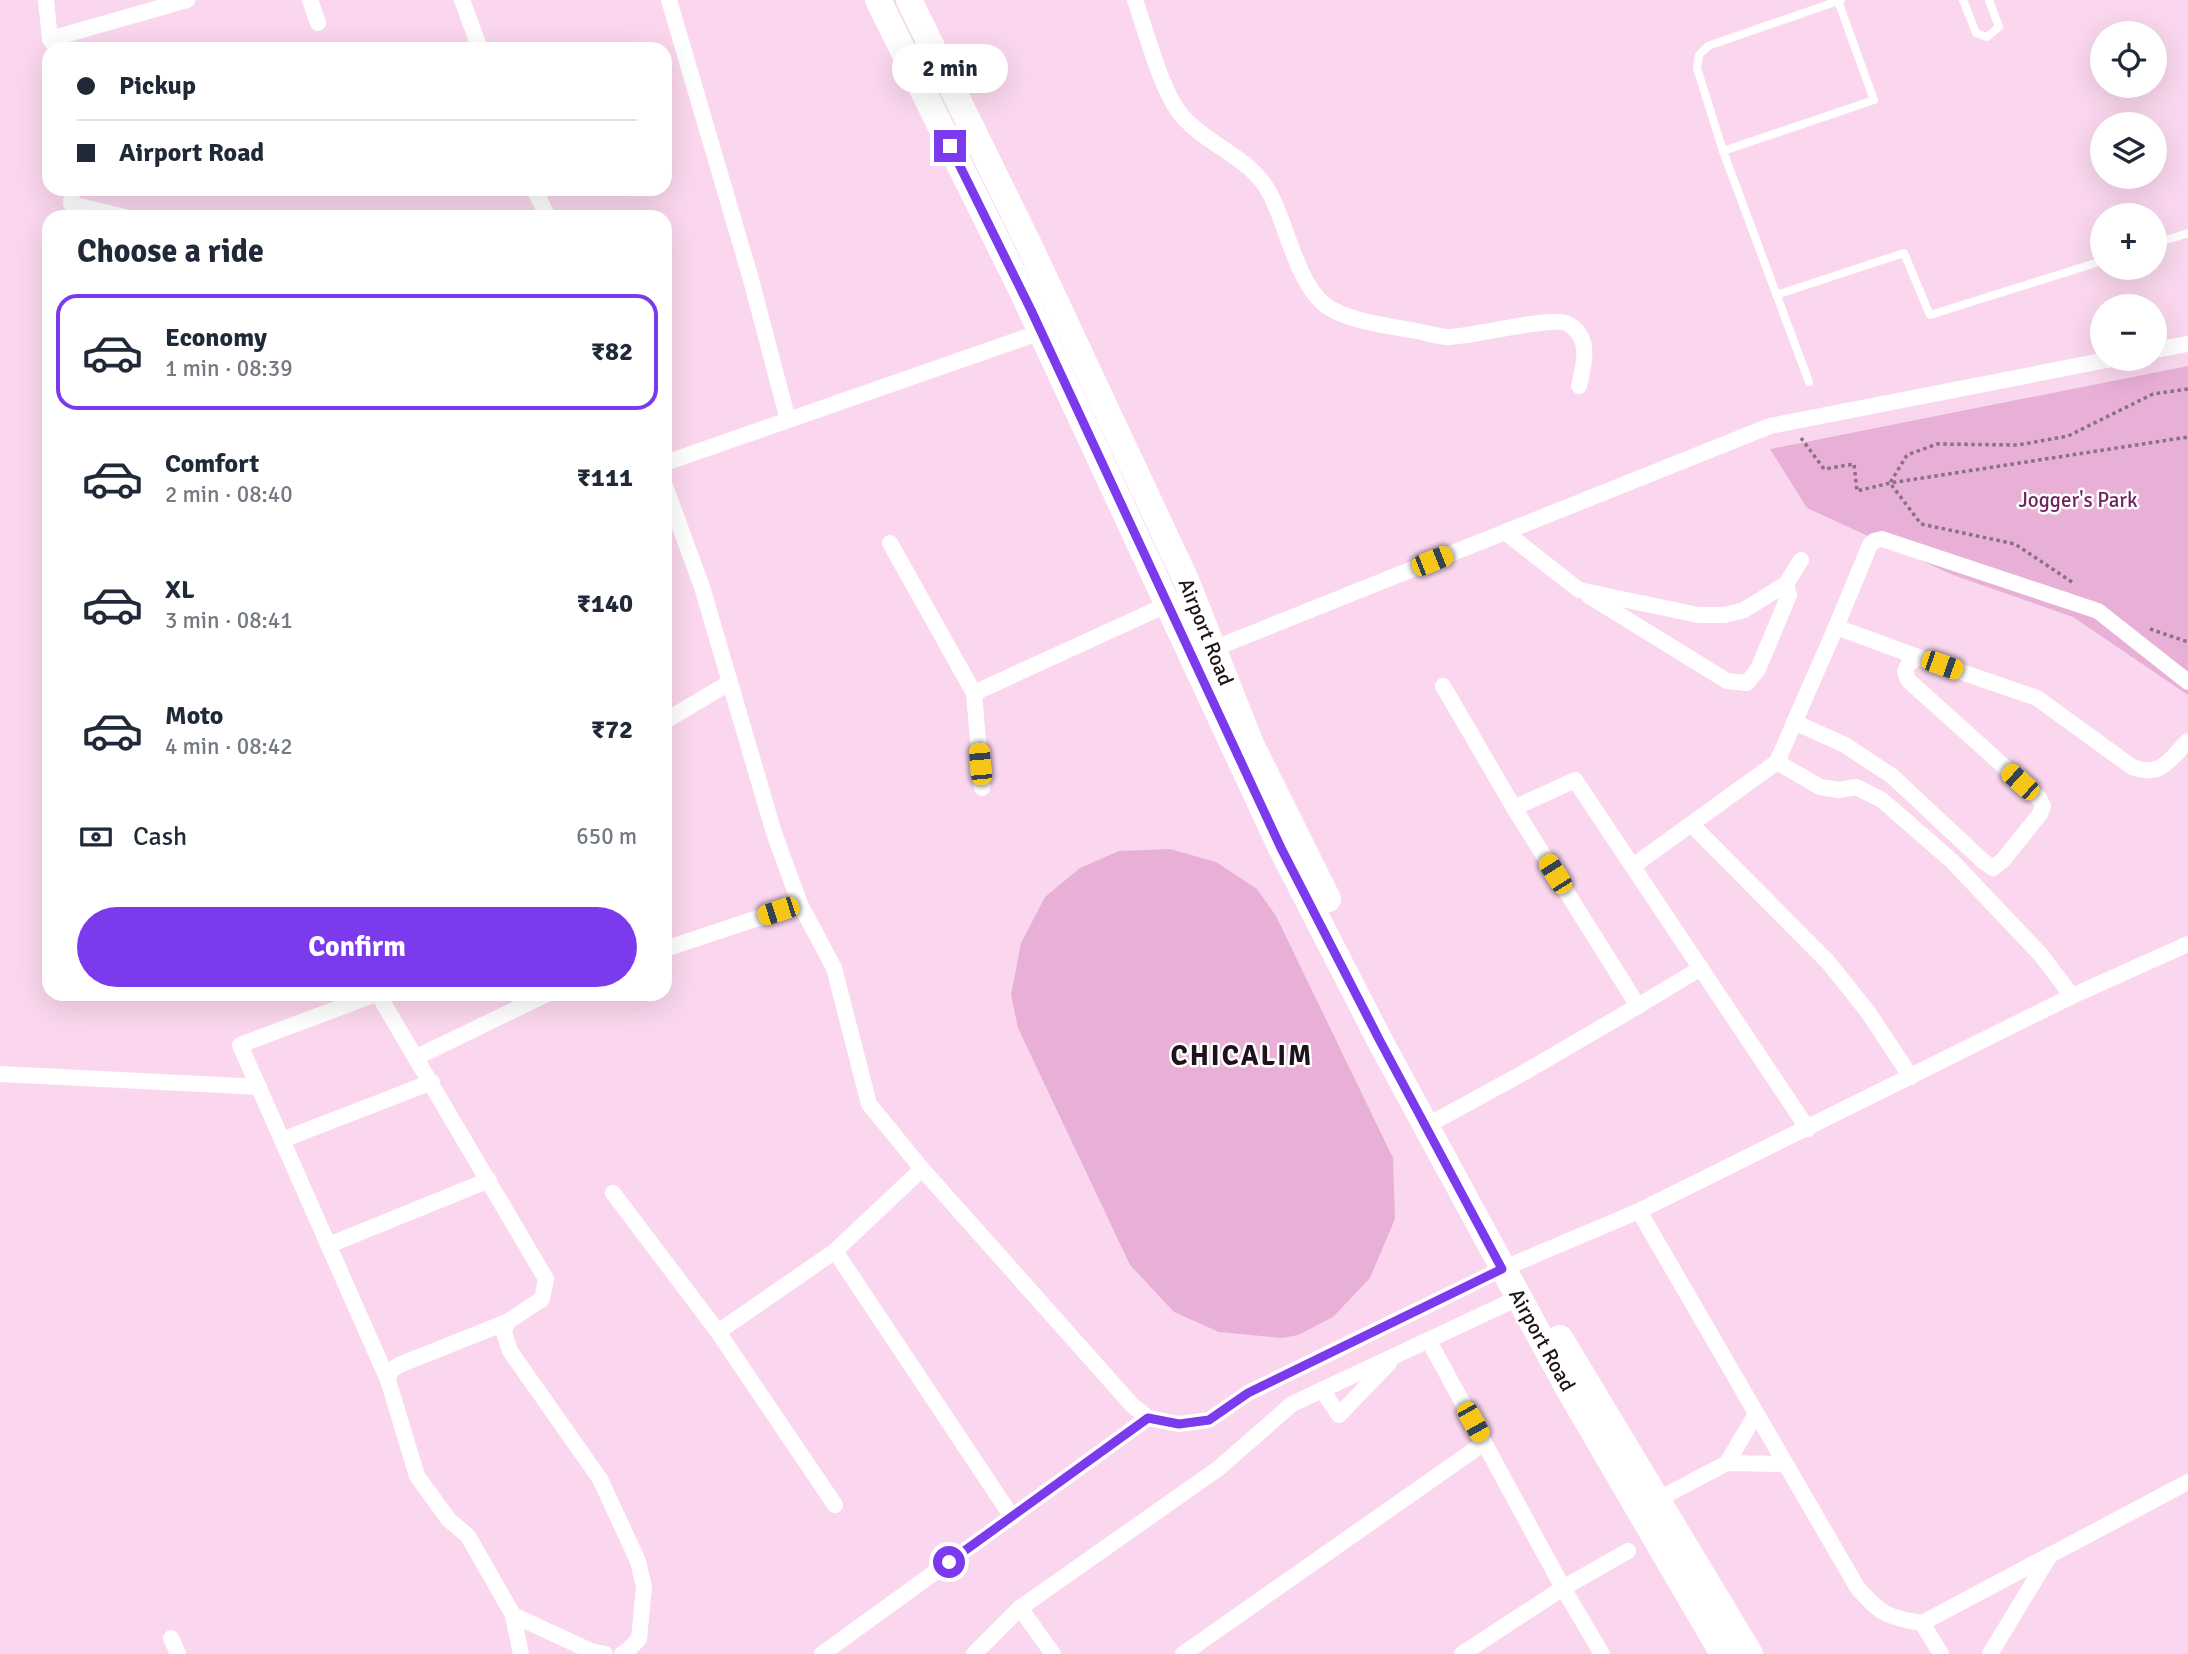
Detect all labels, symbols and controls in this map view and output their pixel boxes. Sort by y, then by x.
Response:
map controls [2090,21,2167,371]
button: locate [2090,21,2167,98]
callout: 2 min [892,44,1008,94]
text: 2 min [922,54,978,83]
text: Pickup [119,70,196,102]
button: layers [2090,112,2167,189]
route end [934,130,966,162]
text: Airport Road [119,137,264,169]
button: + [2090,203,2167,280]
text: Choose a ride [77,232,264,271]
button: − [2090,294,2167,371]
icon: car [81,321,144,384]
text: Economy [165,322,267,354]
text: ₹82 [591,336,633,368]
text: 1 min · 08:39 [165,354,293,383]
icon: car [81,447,144,510]
text: Comfort [165,448,259,480]
text: ₹111 [577,462,633,494]
text: 2 min · 08:40 [165,480,293,509]
park label: Jogger's Park [2018,487,2138,513]
car [1409,543,1456,579]
icon: car [81,573,144,636]
text: XL [165,574,195,606]
street label: Airport Road [1173,575,1239,689]
text: ₹140 [577,588,633,620]
text: 3 min · 08:41 [165,606,293,635]
car [1919,648,1966,682]
icon: car [81,699,144,762]
text: Moto [165,700,223,732]
text: ₹72 [591,714,633,746]
text: 4 min · 08:42 [165,732,293,761]
car [968,742,993,786]
car [1998,760,2043,804]
icon: cash [77,818,115,856]
text: Cash [133,821,187,853]
text: 650 m [576,822,637,851]
car [1535,851,1576,897]
car [755,895,802,927]
button: Confirm [77,907,637,987]
district label: CHICALIM [1171,1039,1313,1073]
street label: Airport Road [1503,1284,1581,1396]
car [1454,1399,1493,1445]
route start [933,1546,965,1578]

